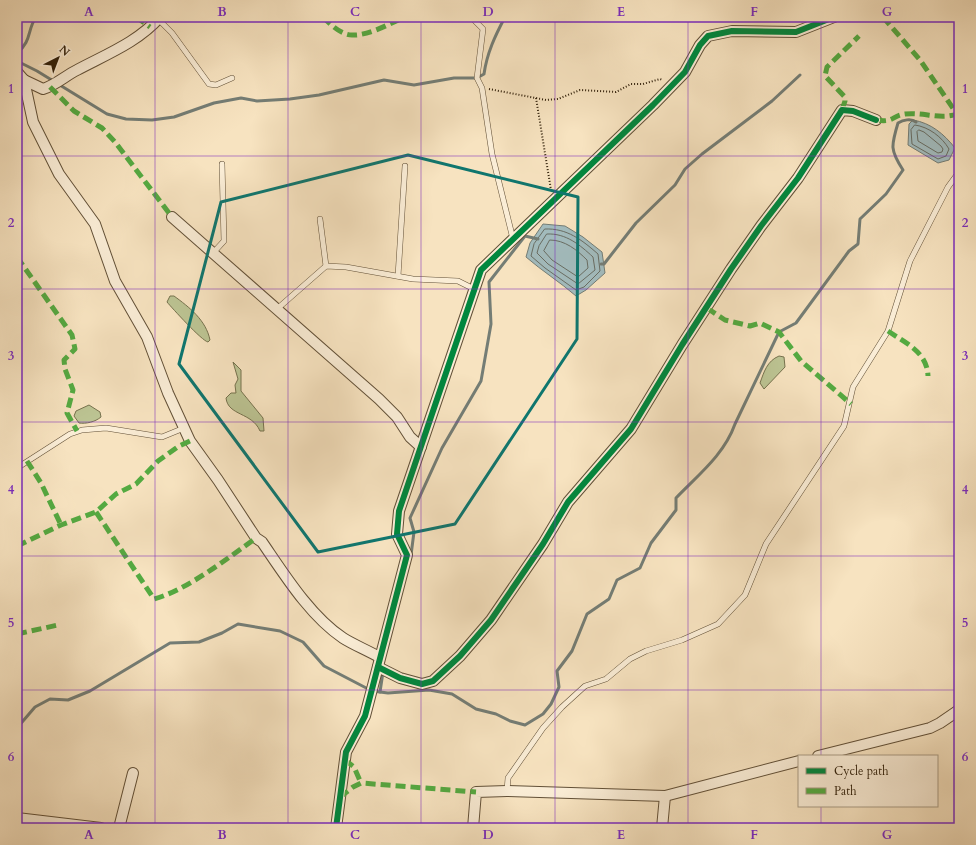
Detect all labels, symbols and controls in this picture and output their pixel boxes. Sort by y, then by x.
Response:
text: A [84,3,94,21]
text: B [217,3,227,21]
text: C [350,3,360,21]
text: D [482,3,494,21]
text: E [617,3,625,21]
text: F [750,3,758,21]
text: G [882,3,893,21]
north arrow [38,38,78,78]
text: N [56,42,73,60]
text: 1 [8,80,14,98]
text: 1 [962,80,968,98]
text: 2 [8,214,15,232]
text: 2 [962,214,969,232]
text: 3 [8,347,15,365]
text: 3 [962,347,969,365]
text: 4 [8,481,15,499]
text: 4 [962,481,969,499]
text: 5 [8,614,14,632]
text: 5 [962,614,968,632]
text: 6 [8,748,15,766]
text: 6 [962,748,969,766]
legend [798,755,938,807]
text: Cycle path [834,763,889,779]
text: Path [834,783,857,799]
text: A [84,826,94,844]
text: B [217,826,227,844]
text: C [350,826,360,844]
text: D [482,826,494,844]
text: E [617,826,625,844]
text: F [750,826,758,844]
text: G [882,826,893,844]

